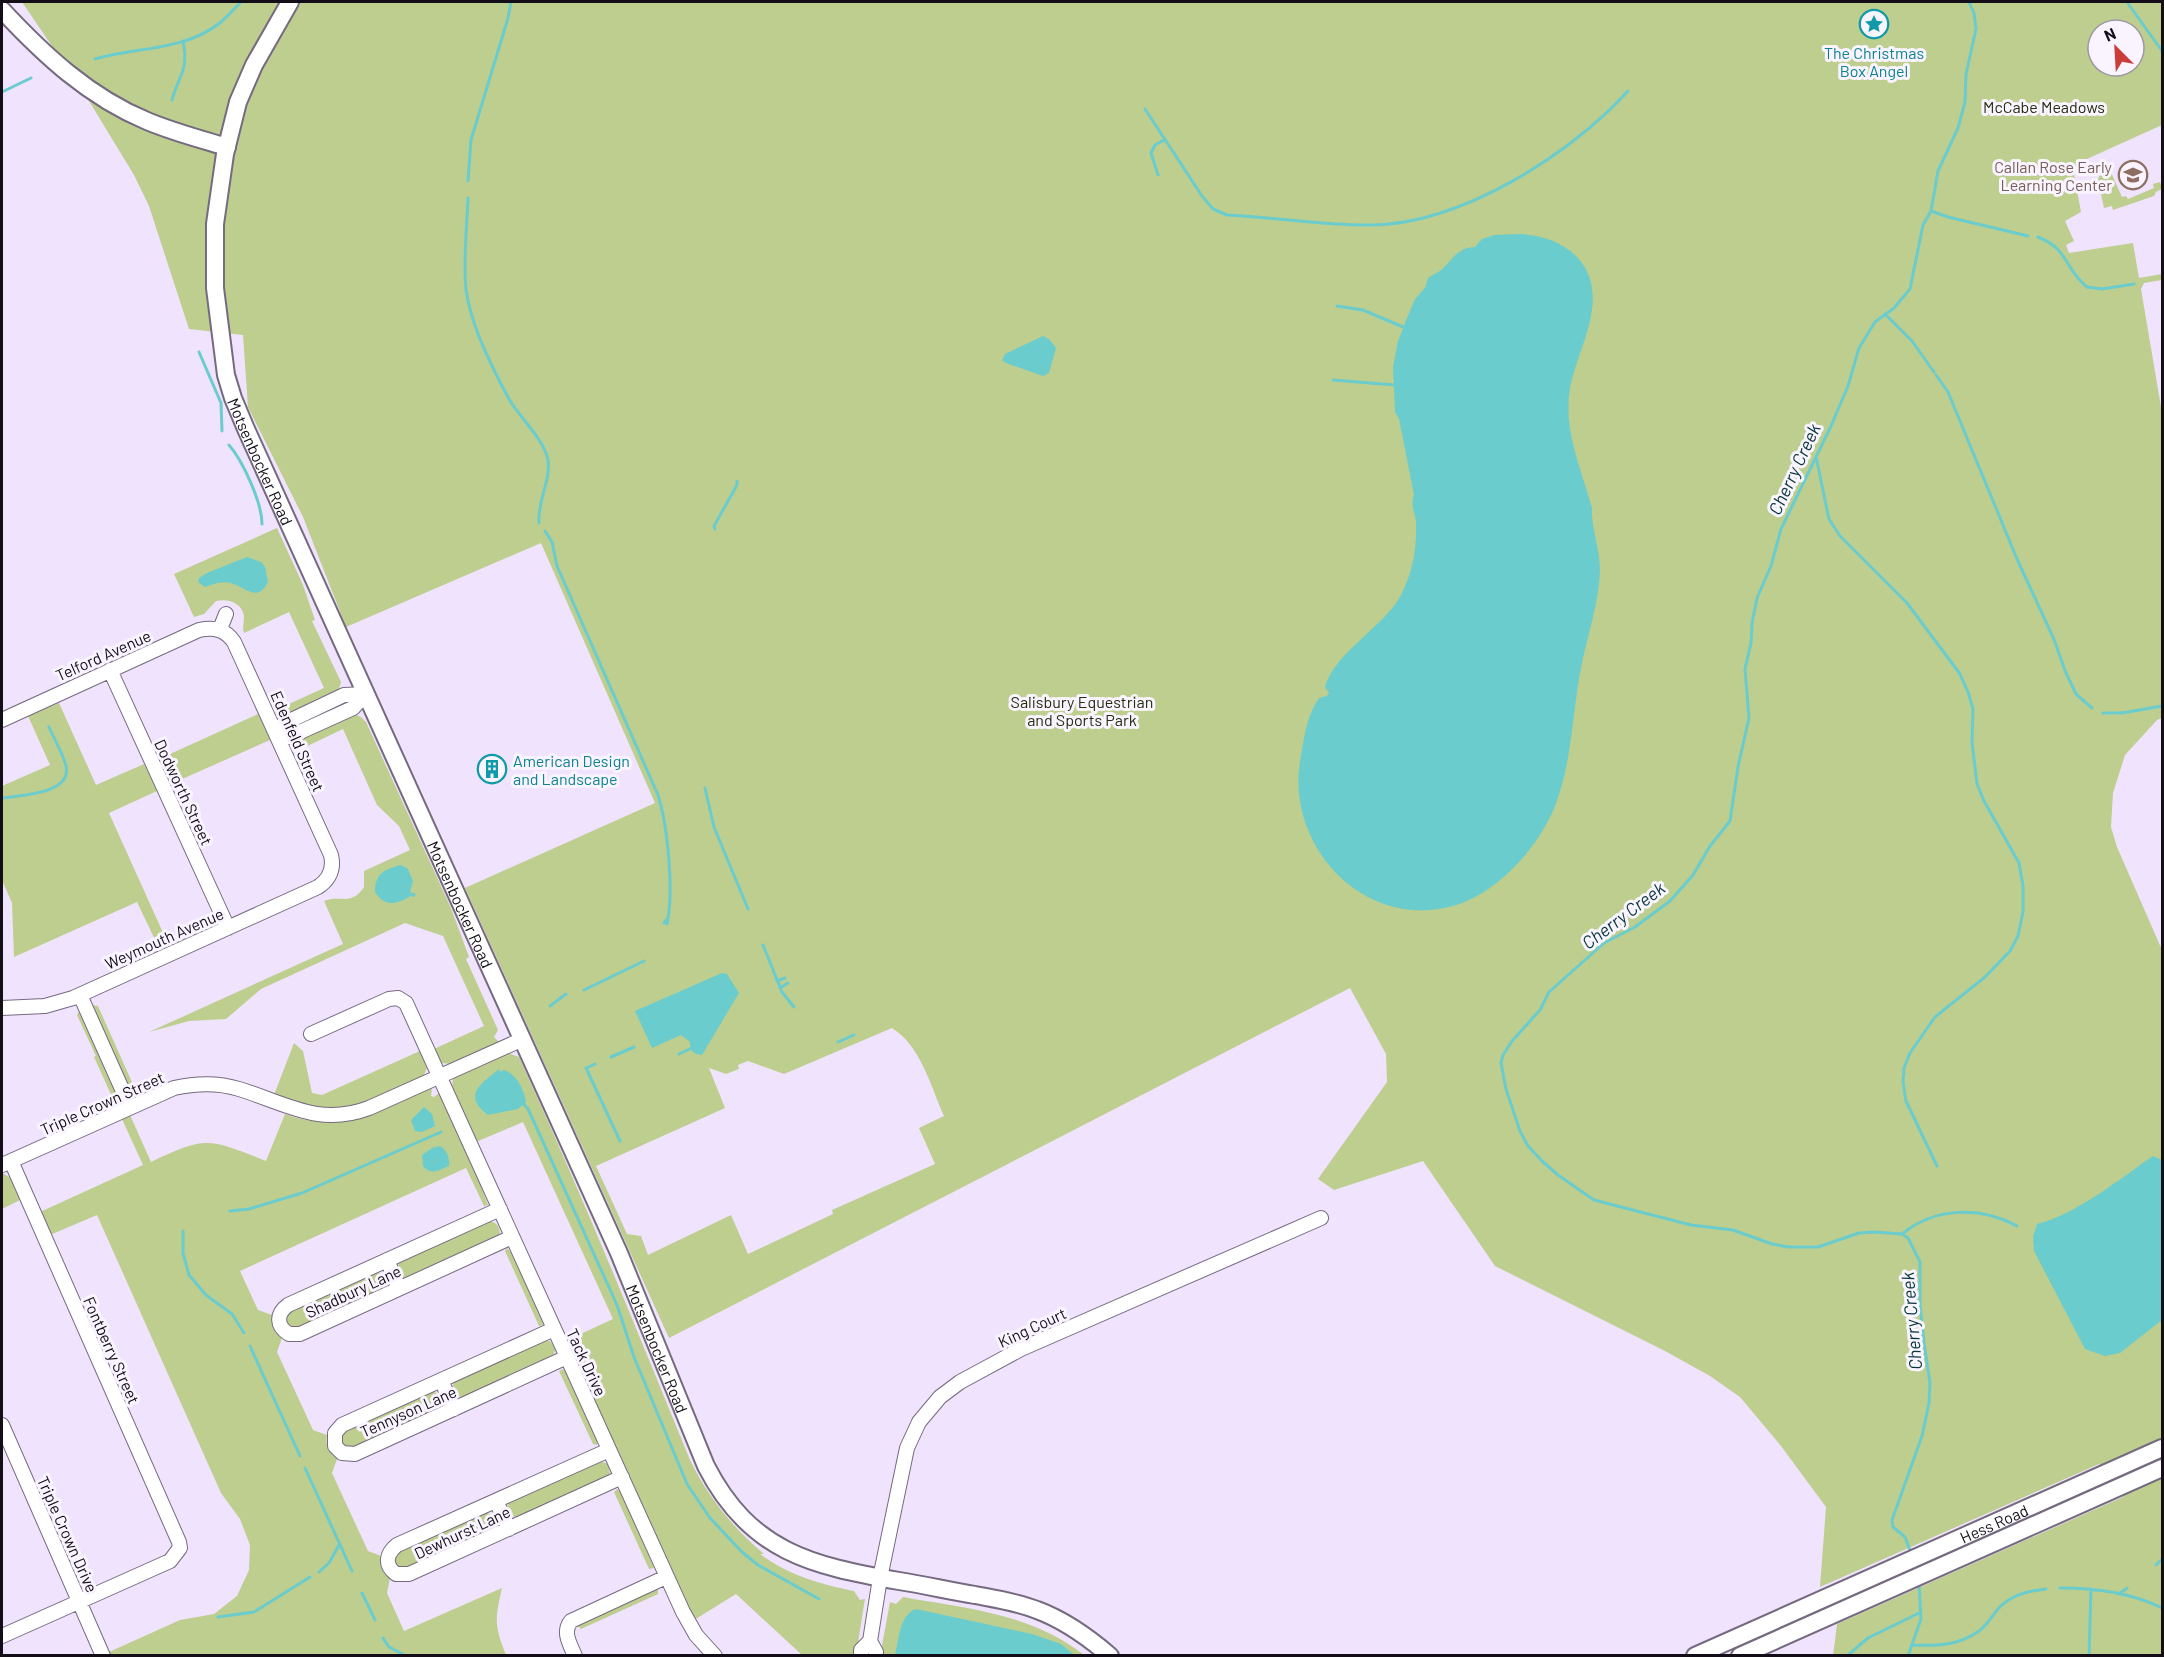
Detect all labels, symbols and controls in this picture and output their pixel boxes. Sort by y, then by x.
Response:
place icon: The Christmas Box Angel [1858,8,1890,40]
north arrow [2086,18,2146,78]
text: N [2101,23,2118,45]
place label: The Christmas Box Angel [1824,43,1924,80]
park label: McCabe Meadows [1983,97,2105,116]
place label: Callan Rose Early Learning Center [1994,157,2113,194]
school or university icon: Callan Rose Early Learning Center [2117,159,2149,191]
street label: Motsenbocker Road [224,395,298,528]
water label: Cherry Creek [1763,420,1825,518]
street label: Telford Avenue [52,625,154,685]
street label: Edenfeld Street [267,688,329,794]
park label: Salisbury Equestrian and Sports Park [1011,692,1153,729]
street label: Dodworth Street [151,736,217,848]
place label: American Design and Landscape [513,751,630,788]
building icon: American Design and Landscape [476,753,508,785]
street label: Motsenbocker Road [424,838,498,970]
water label: Cherry Creek [1577,877,1669,953]
street label: Weymouth Avenue [102,903,226,973]
street label: Triple Crown Street [37,1067,167,1139]
street label: Shadbury Lane [302,1261,404,1321]
water label: Cherry Creek [1896,1271,1926,1371]
street label: Motsenbocker Road [623,1281,693,1415]
street label: Fontberry Street [80,1294,144,1406]
street label: King Court [995,1303,1069,1351]
street label: Tack Drive [563,1325,611,1399]
street label: Tennyson Lane [357,1381,459,1441]
street label: Triple Crown Drive [34,1473,102,1595]
street label: Hess Road [1957,1499,2031,1546]
street label: Dewhurst Lane [411,1501,513,1563]

